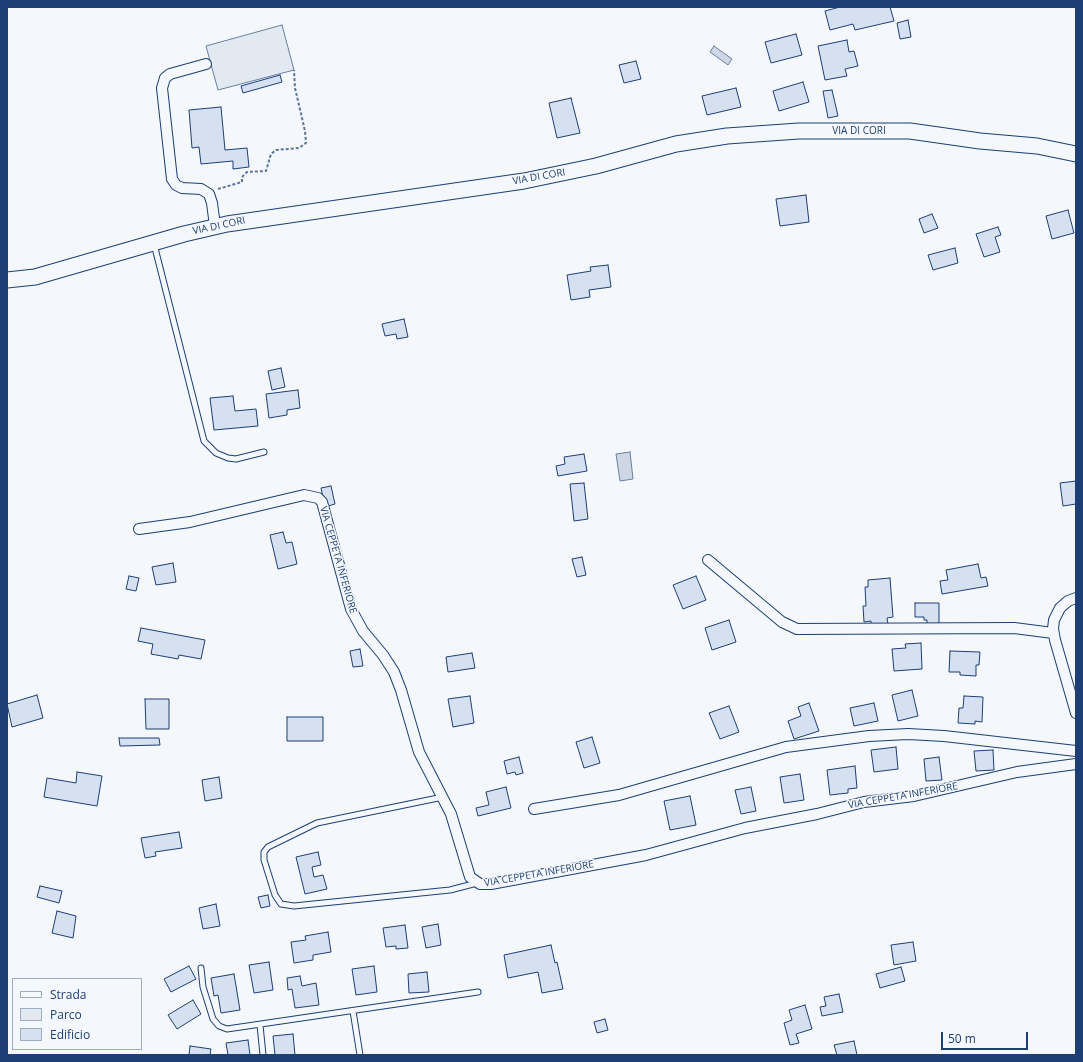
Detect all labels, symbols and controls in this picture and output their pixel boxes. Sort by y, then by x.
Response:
street label: VIA DI CORI [832,125,886,137]
street label: VIA DI CORI [512,166,566,188]
street label: VIA DI CORI [192,215,246,237]
street label: VIA CEPPETA INFERIORE [317,505,359,615]
street label: VIA CEPPETA INFERIORE [847,780,959,812]
street label: VIA CEPPETA INFERIORE [483,858,595,890]
legend [12,978,142,1050]
text: Strada [50,986,86,1003]
text: Parco [50,1006,82,1023]
scale bar [943,1024,1030,1050]
text: Edificio [50,1026,90,1043]
text: 50 m [948,1030,976,1047]

